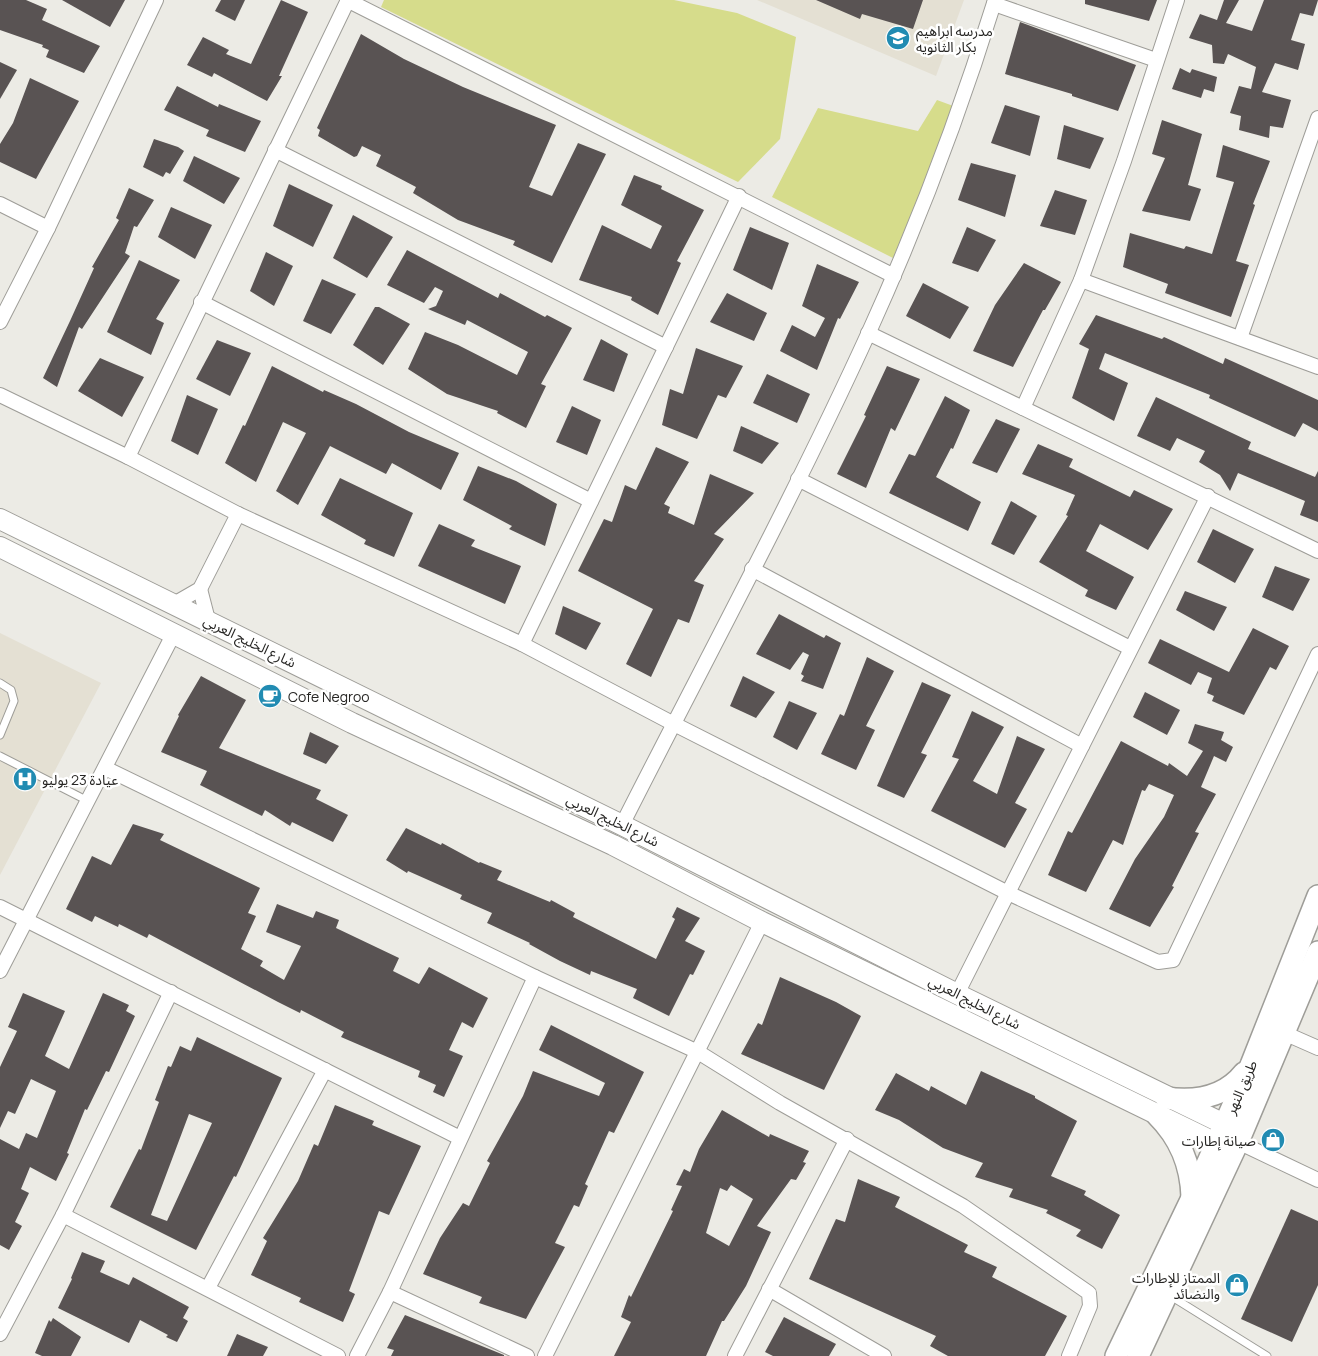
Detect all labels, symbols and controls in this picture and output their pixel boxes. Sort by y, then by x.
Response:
place label: مدرسه ابراهيم بكار الثانويه [916,21,993,56]
school or university icon: مدرسه ابراهيم بكار الثانويه [885,25,911,51]
street label: شارع الخليج العربي [200,610,299,674]
cafe icon: Cofe Negroo [257,683,283,709]
place label: Cofe Negroo [288,687,370,706]
hospital icon: عيادة 23 يوليو [12,766,38,792]
place label: عيادة 23 يوليو [42,770,118,789]
street label: شارع الخليج العربي [563,789,662,853]
street label: شارع الخليج العربي [925,971,1024,1035]
street label: طريق النهر [1220,1057,1262,1118]
shop icon: صيانة إطارات [1260,1127,1286,1153]
place label: صيانة إطارات [1182,1131,1256,1151]
place label: الممتاز للإطارات والنضائد [1132,1268,1220,1303]
shop icon: الممتاز للإطارات والنضائد [1224,1272,1250,1298]

